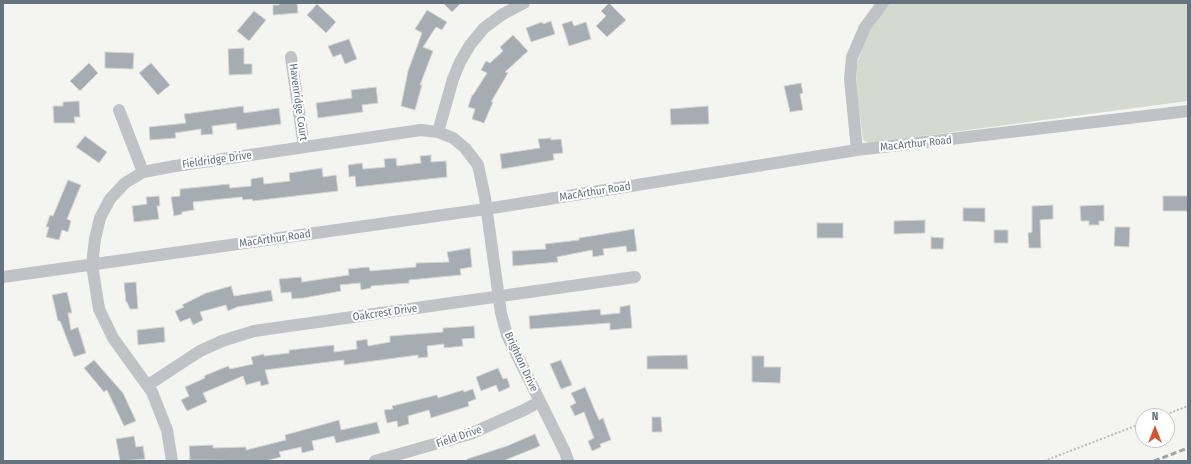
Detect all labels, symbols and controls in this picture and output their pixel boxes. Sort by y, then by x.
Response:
street label: Havenridge Court [286,63,310,141]
street label: MacArthur Road [880,134,952,154]
street label: Fieldridge Drive [181,149,253,171]
street label: MacArthur Road [558,180,632,204]
street label: MacArthur Road [238,227,312,251]
street label: Oakcrest Drive [352,302,418,324]
street label: Brighton Drive [501,330,541,394]
north arrow [1135,408,1175,448]
text: N [1152,410,1158,423]
street label: Field Drive [434,423,484,451]

